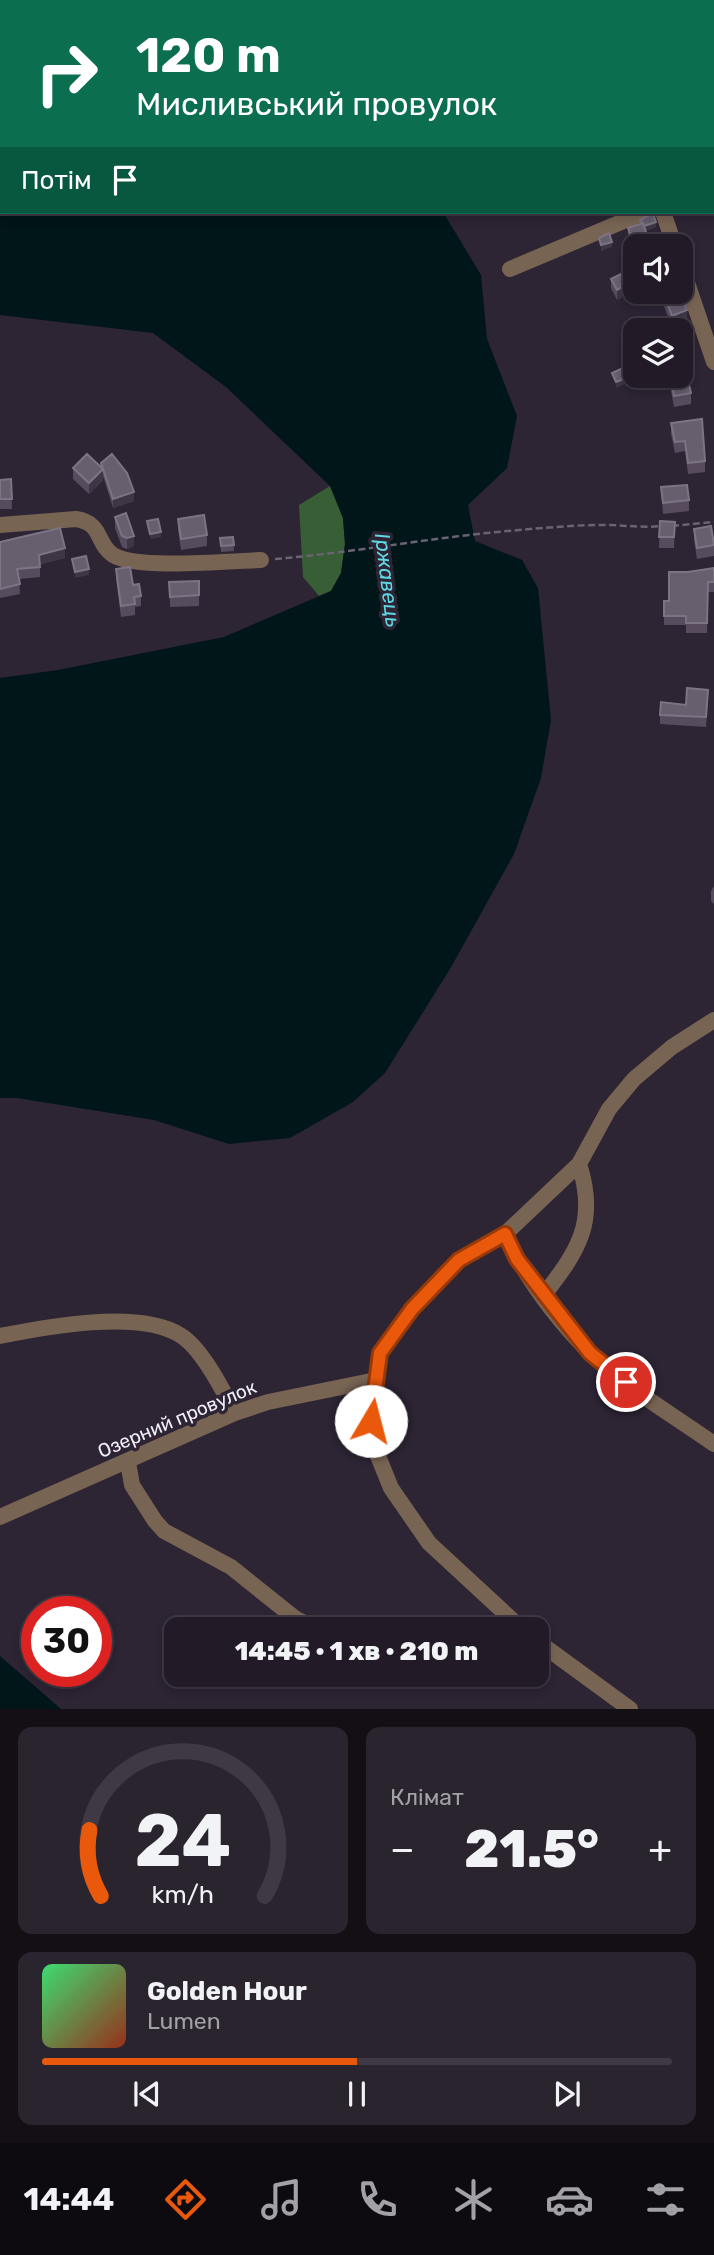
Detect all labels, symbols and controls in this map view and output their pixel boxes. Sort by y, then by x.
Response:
text: 120 m [136,26,281,84]
icon: right [21,28,112,119]
text: Мисливський провулок [136,85,497,123]
icon: arrive [106,161,144,199]
text: Потім [21,165,92,196]
map controls [623,234,693,388]
button: sound [623,234,693,304]
button: layers [623,318,693,388]
water label: Іржавець [370,532,406,628]
pin [596,1352,656,1412]
icon: arrive [607,1363,645,1401]
street label: Озерний провулок [94,1375,260,1463]
position arrow [334,1384,408,1458]
speed limit sign: 30 [21,1596,112,1687]
text: 14:45 · 1 хв · 210 m [235,1636,478,1667]
text: Клімат [390,1783,464,1811]
text: 24 [135,1799,231,1885]
text: 21.5° [464,1818,599,1880]
text: − [390,1826,415,1872]
text: + [648,1826,672,1872]
text: km/h [152,1880,214,1909]
text: Golden Hour [147,1976,307,2007]
text: Lumen [147,2007,221,2035]
icon: previous [128,2075,166,2113]
icon: pause [338,2075,376,2113]
icon: next [548,2075,586,2113]
icon: directions [161,2175,210,2224]
icon: music [257,2175,306,2224]
icon: phone [353,2175,402,2224]
icon: climate [449,2175,498,2224]
icon: car [545,2175,594,2224]
icon: filters [641,2175,690,2224]
text: 14:44 [24,2180,114,2218]

